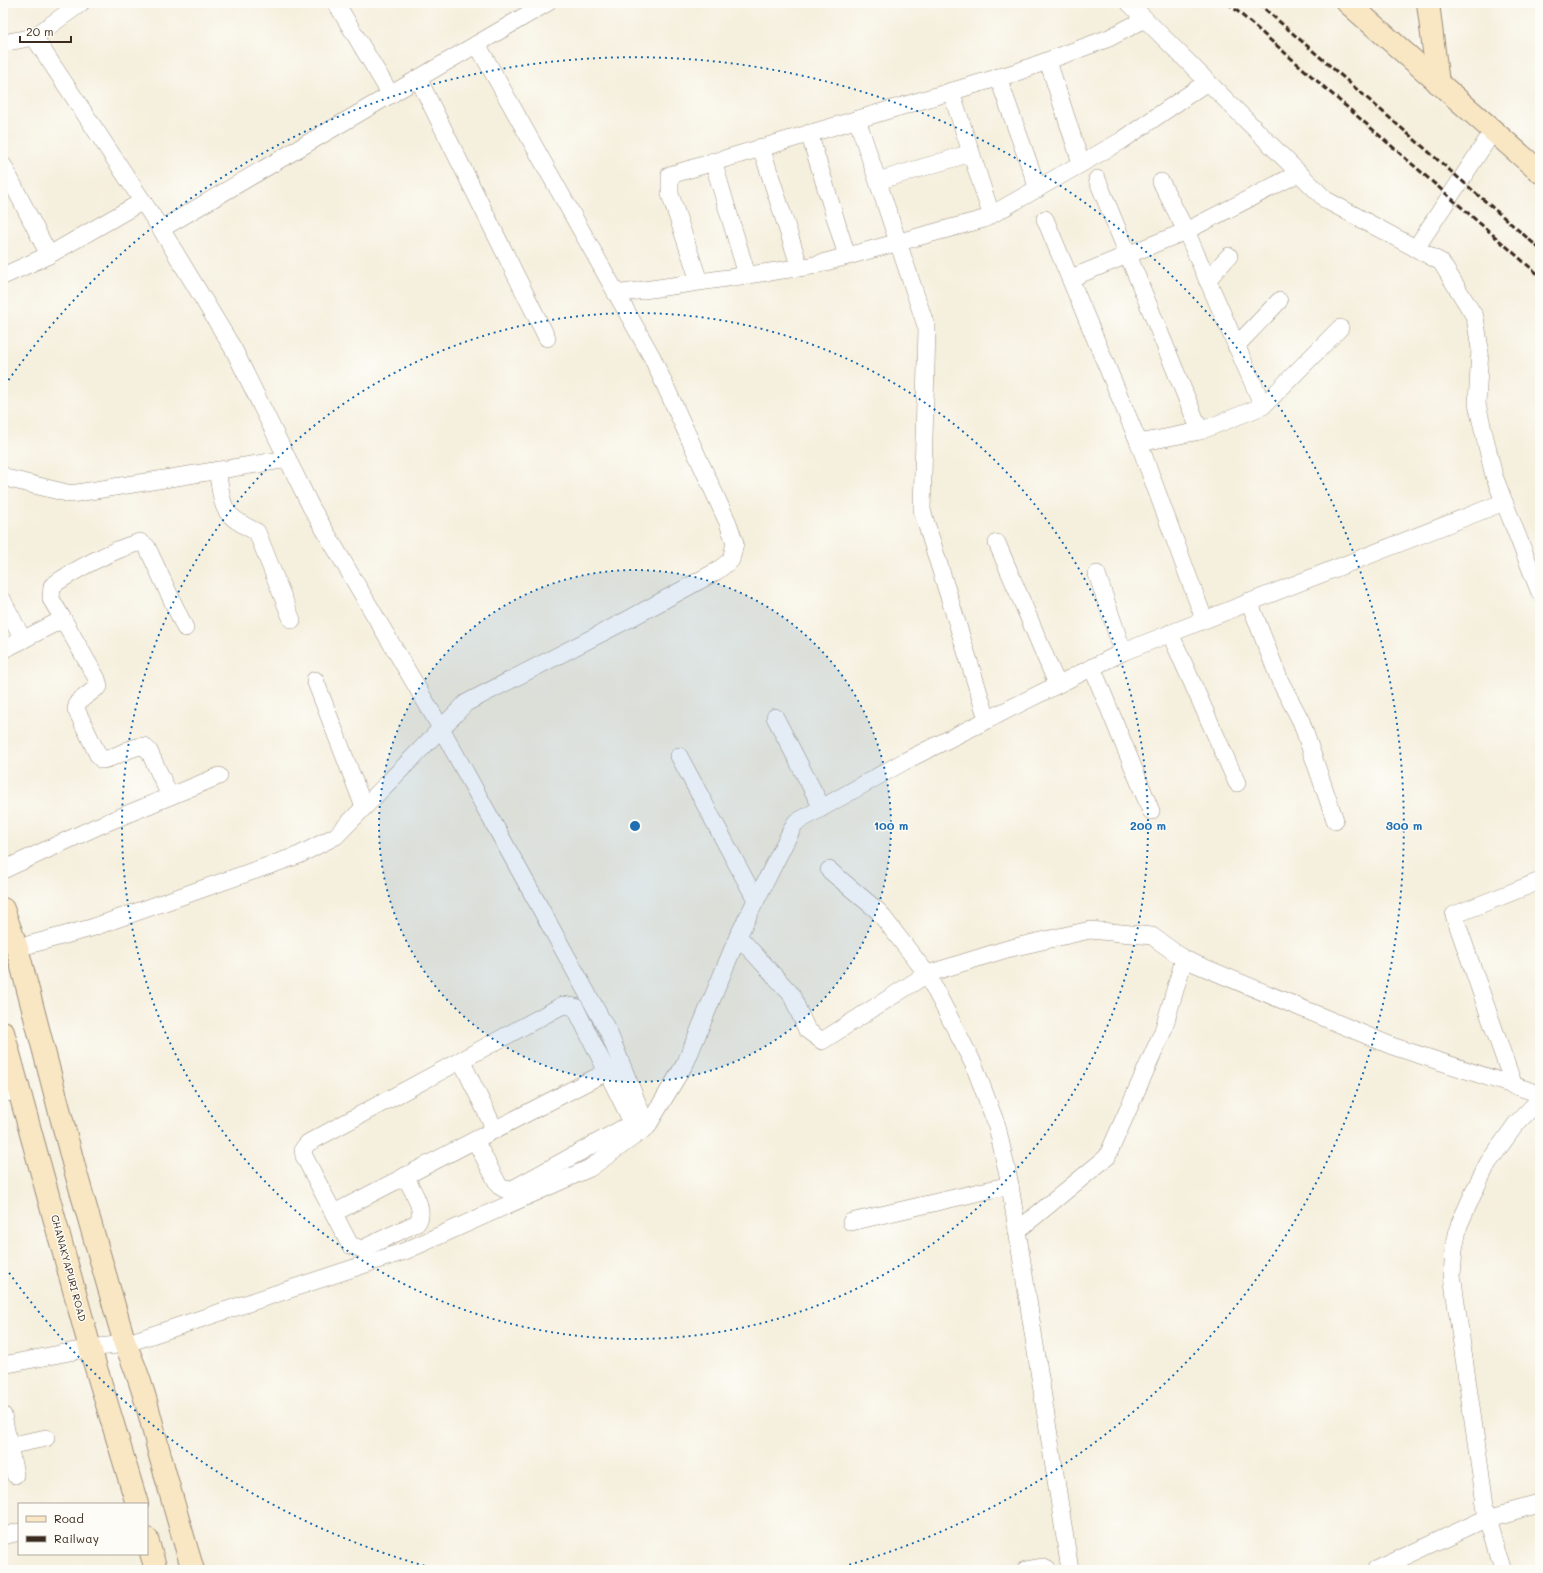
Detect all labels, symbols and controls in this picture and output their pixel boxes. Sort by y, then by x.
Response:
scale bar [20,18,71,44]
text: 20 m [26,23,54,39]
text: 100 m [874,817,908,833]
text: 200 m [1130,817,1166,833]
text: 300 m [1386,817,1422,833]
centre of rings [628,819,642,833]
street label: CHANAKYAPURI ROAD [48,1213,90,1323]
legend [18,1503,148,1555]
text: Road [54,1510,84,1526]
text: Railway [54,1530,99,1546]

